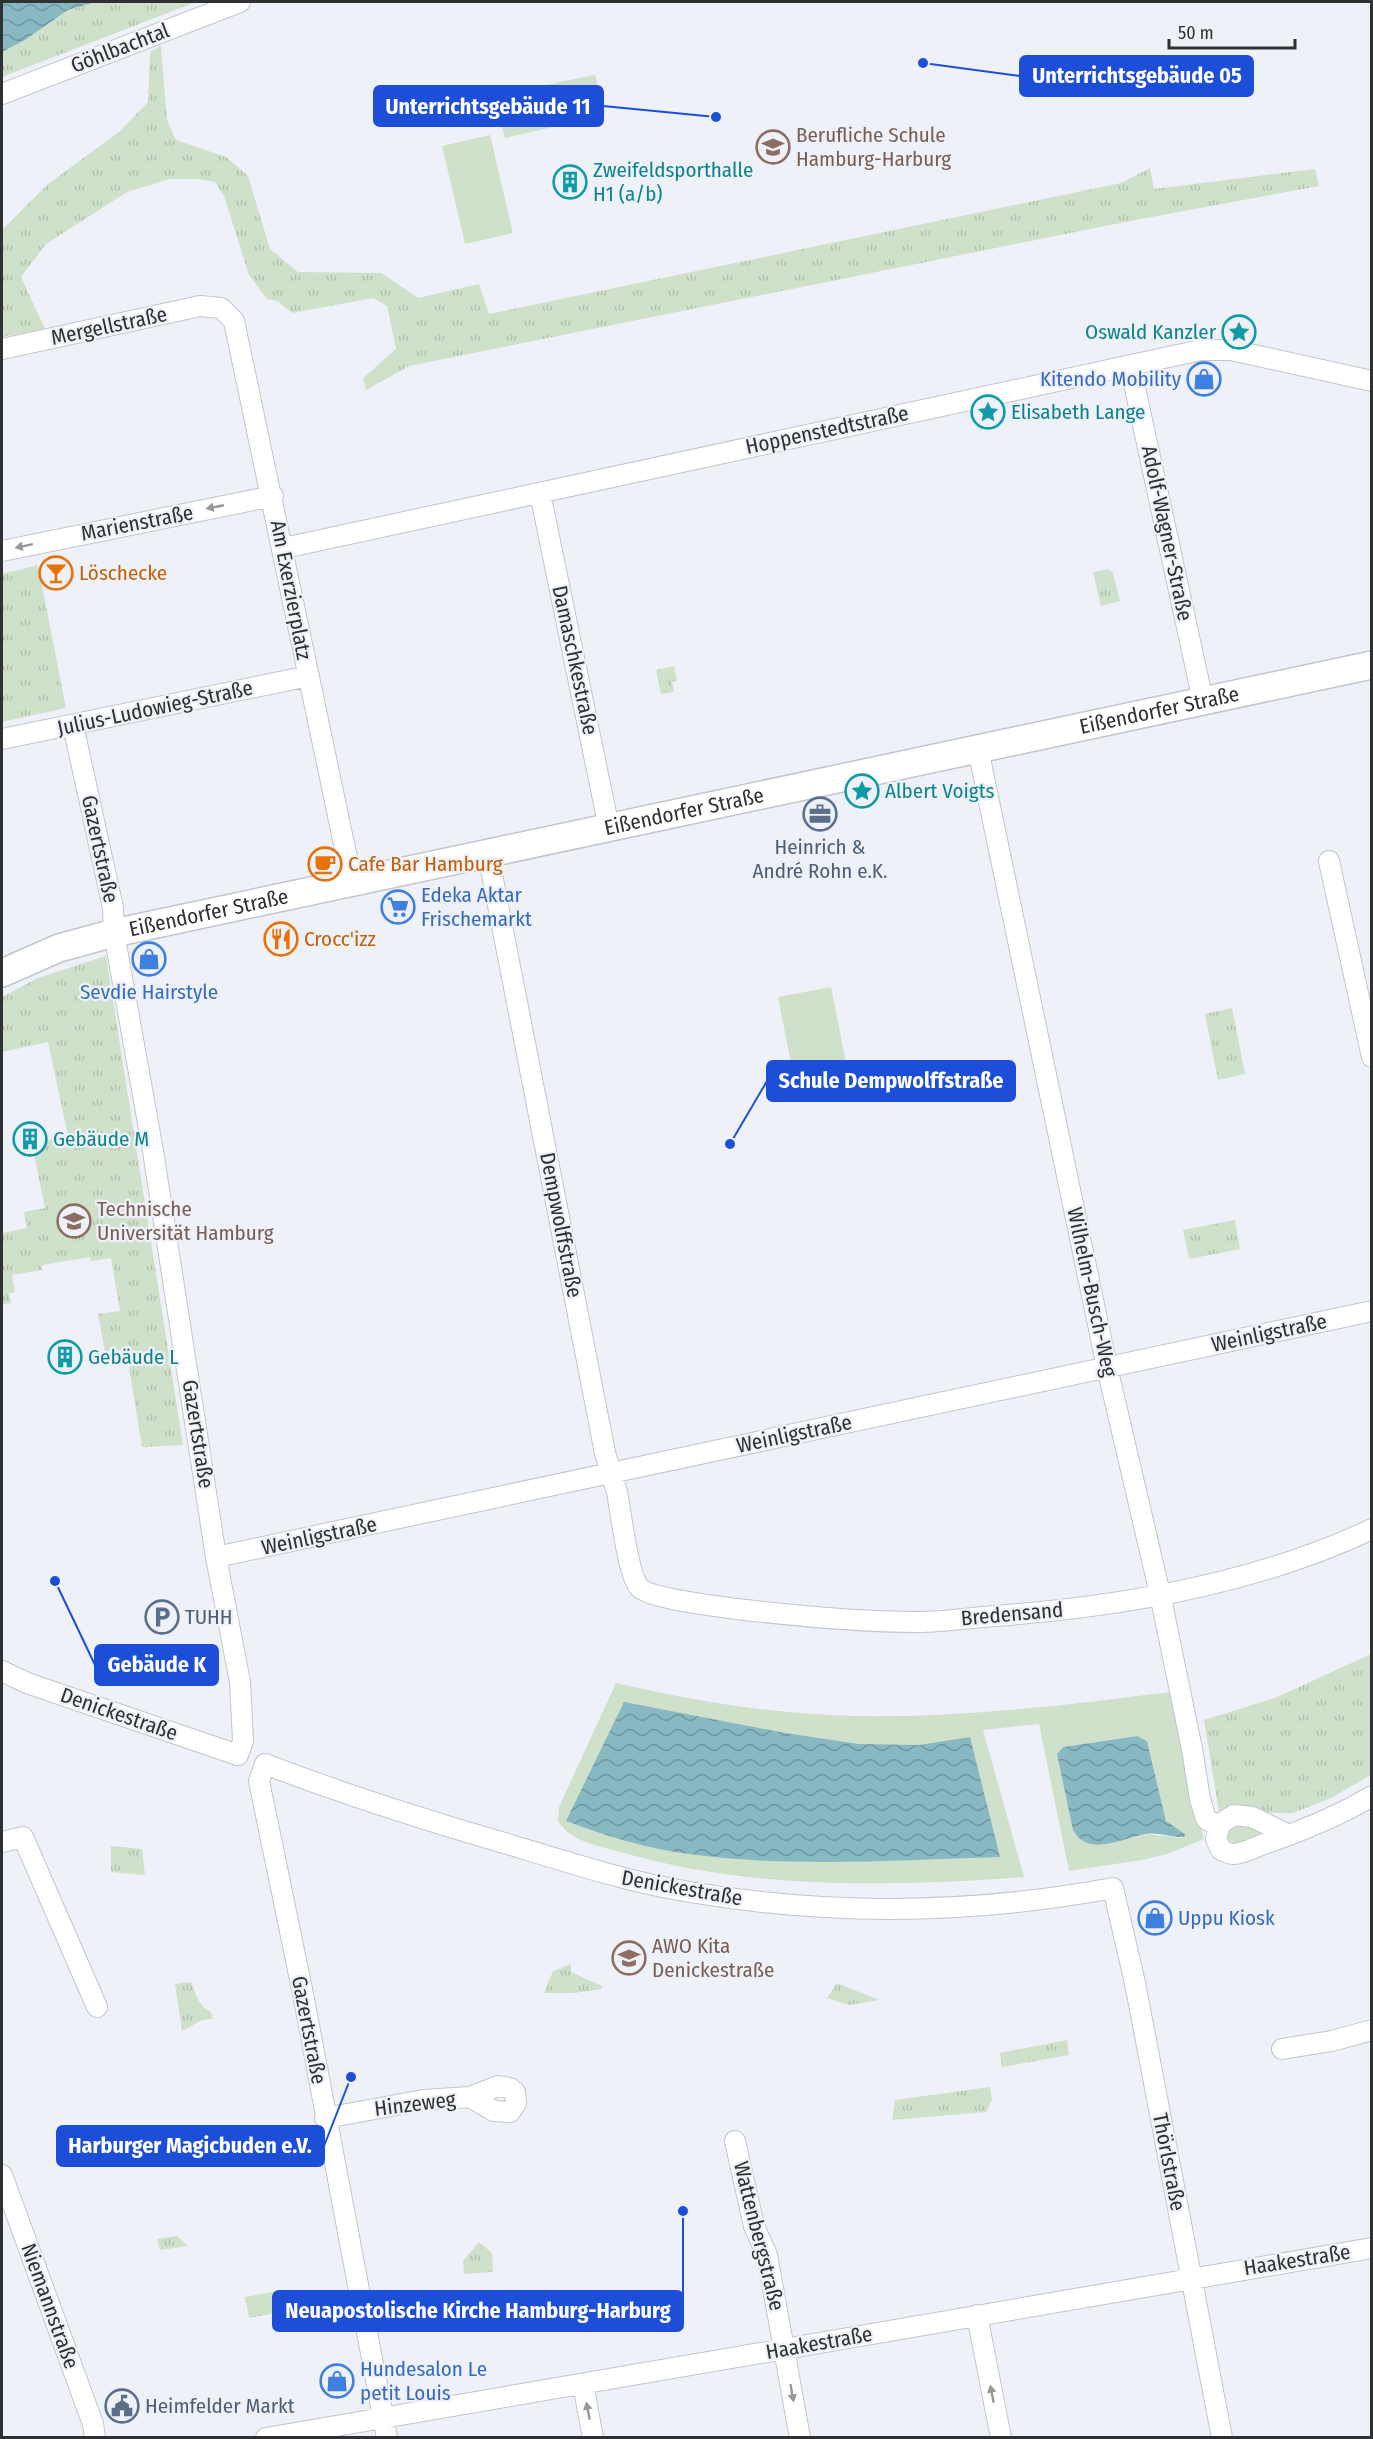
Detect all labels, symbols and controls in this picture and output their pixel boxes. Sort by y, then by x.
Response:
scale bar [1169,12,1295,50]
street label: Göhlbachtal [67,17,173,79]
text: 50 m [1178,22,1214,44]
callout: Unterrichtsgebäude 05 [1020,56,1253,96]
text: Unterrichtsgebäude 05 [1032,62,1242,89]
callout: Unterrichtsgebäude 11 [374,86,603,126]
text: Unterrichtsgebäude 11 [386,93,590,120]
place label: Berufliche Schule Hamburg-Harburg [796,122,951,172]
school or university icon: Berufliche Schule Hamburg-Harburg [755,129,791,165]
place label: Zweifeldsporthalle H1 (a/b) [593,157,753,207]
building icon: Zweifeldsporthalle H1 (a/b) [552,164,588,200]
street label: Mergellstraße [49,301,169,351]
place icon: Oswald Kanzler [1221,314,1257,350]
place label: Oswald Kanzler [1085,319,1217,345]
shop icon: Kitendo Mobility [1186,361,1222,397]
place label: Kitendo Mobility [1040,366,1182,392]
place icon: Elisabeth Lange [970,394,1006,430]
place label: Elisabeth Lange [1011,399,1145,425]
street label: Hoppenstedtstraße [743,400,911,460]
street label: Adolf-Wagner-Straße [1136,443,1198,623]
street label: Marienstraße [79,499,195,547]
one-way arrow [206,503,225,513]
street label: Am Exerzierplatz [265,518,317,662]
one-way arrow [14,542,33,551]
bar icon: Löschecke [38,555,74,591]
place label: Löschecke [79,560,167,586]
street label: Damaschkestraße [546,583,604,737]
street label: Julius-Ludowieg-Straße [55,675,255,741]
street label: Eißendorfer Straße [1077,681,1241,740]
place icon: Albert Voigts [844,773,880,809]
place label: Albert Voigts [885,778,995,804]
street label: Eißendorfer Straße [602,782,766,841]
street label: Gazertstraße [76,793,124,905]
office icon: Heinrich & André Rohn e.K. [802,796,838,832]
place label: Heinrich & André Rohn e.K. [753,834,887,884]
cafe icon: Cafe Bar Hamburg [307,846,343,882]
place label: Cafe Bar Hamburg [348,851,503,877]
place label: Edeka Aktar Frischemarkt [421,882,532,932]
street label: Eißendorfer Straße [127,883,291,942]
supermarket icon: Edeka Aktar Frischemarkt [380,889,416,925]
restaurant icon: Crocc'izz [263,921,299,957]
place label: Crocc'izz [304,926,376,952]
shop icon: Sevdie Hairstyle [131,941,167,977]
place label: Sevdie Hairstyle [80,979,218,1005]
callout: Schule Dempwolffstraße [767,1061,1015,1101]
text: Schule Dempwolffstraße [779,1067,1003,1094]
building icon: Gebäude M [12,1121,48,1157]
place label: Gebäude M [53,1126,149,1152]
street label: Dempwolffstraße [534,1150,588,1300]
place label: Technische Universität Hamburg [97,1196,274,1246]
school or university icon: Technische Universität Hamburg [56,1203,92,1239]
street label: Wilhelm-Busch-Weg [1061,1205,1123,1379]
street label: Weinligstraße [1209,1308,1329,1358]
building icon: Gebäude L [47,1339,83,1375]
place label: Gebäude L [88,1344,179,1370]
street label: Gazertstraße [177,1378,219,1490]
street label: Weinligstraße [734,1409,854,1459]
street label: Weinligstraße [259,1511,379,1561]
street label: Bredensand [960,1597,1064,1631]
parking icon: TUHH [144,1599,180,1635]
place label: TUHH [185,1604,233,1630]
callout: Gebäude K [95,1645,218,1685]
text: Gebäude K [108,1651,208,1678]
street label: Denickestraße [57,1682,181,1746]
street label: Denickestraße [620,1865,744,1911]
shop icon: Uppu Kiosk [1137,1900,1173,1936]
place label: Uppu Kiosk [1178,1905,1275,1931]
place label: AWO Kita Denickestraße [652,1933,774,1983]
school or university icon: AWO Kita Denickestraße [611,1940,647,1976]
street label: Gazertstraße [286,1974,332,2086]
street label: Hinzeweg [373,2086,457,2122]
street label: Thörlstraße [1147,2111,1191,2213]
callout: Harburger Magicbuden e.V. [57,2126,324,2166]
text: Harburger Magicbuden e.V. [68,2132,312,2159]
street label: Wattenbergstraße [728,2159,790,2313]
street label: Haakestraße [1242,2239,1352,2281]
street label: Niemannstraße [15,2240,85,2372]
callout: Neuapostolische Kirche Hamburg-Harburg [273,2291,683,2331]
text: Neuapostolische Kirche Hamburg-Harburg [285,2297,671,2324]
street label: Haakestraße [764,2321,874,2365]
place label: Hundesalon Le petit Louis [360,2356,487,2406]
shop icon: Hundesalon Le petit Louis [319,2363,355,2399]
one-way arrow [788,2384,797,2403]
one-way arrow [987,2384,996,2403]
public building icon: Heimfelder Markt [104,2388,140,2424]
place label: Heimfelder Markt [145,2393,295,2419]
one-way arrow [583,2401,592,2420]

